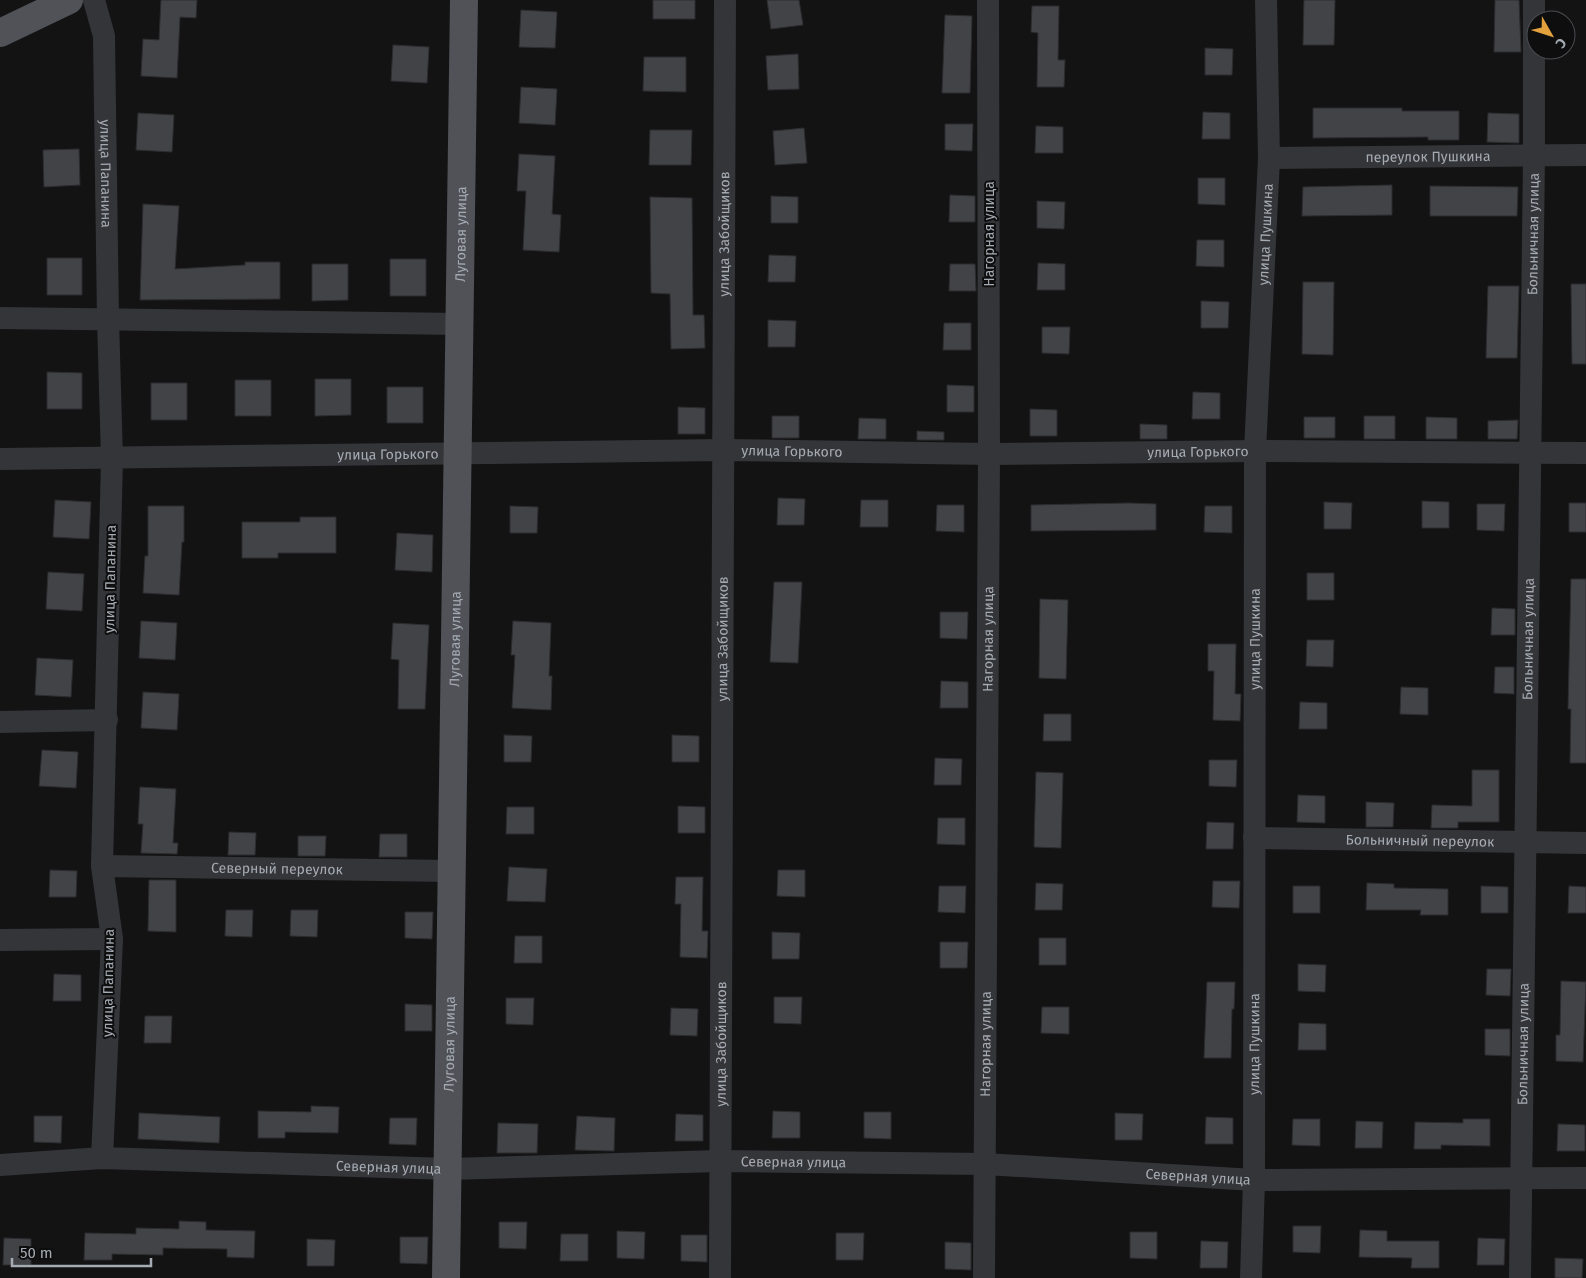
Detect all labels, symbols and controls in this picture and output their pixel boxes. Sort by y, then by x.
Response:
north arrow [1526,10,1576,60]
text: С [1552,34,1570,51]
street label: улица Папанина [96,119,115,228]
street label: переулок Пушкина [1365,148,1491,166]
street label: улица Забойщиков [716,171,733,297]
street label: Больничная улица [1524,173,1543,295]
street label: Нагорная улица [981,181,998,287]
street label: улица Пушкина [1255,183,1277,286]
street label: Луговая улица [452,186,470,282]
street label: улица Горького [741,442,843,461]
street label: улица Горького [1147,443,1249,461]
street label: улица Горького [337,446,439,464]
street label: улица Папанина [101,525,120,633]
street label: улица Забойщиков [714,576,732,702]
street label: Больничная улица [1519,578,1538,700]
street label: Нагорная улица [980,586,997,692]
street label: улица Пушкина [1247,588,1264,690]
street label: Луговая улица [446,591,465,687]
street label: Больничный переулок [1345,831,1495,851]
street label: Северный переулок [211,860,344,878]
street label: улица Папанина [99,929,118,1037]
street label: улица Забойщиков [713,981,730,1107]
street label: Больничная улица [1514,983,1533,1105]
street label: Нагорная улица [977,991,995,1097]
street label: улица Пушкина [1246,993,1263,1095]
street label: Луговая улица [441,996,459,1092]
street label: Северная улица [741,1153,846,1171]
street label: Северная улица [336,1157,442,1178]
street label: Северная улица [1145,1166,1251,1189]
scale bar [12,1236,151,1268]
text: 50 m [20,1244,53,1262]

